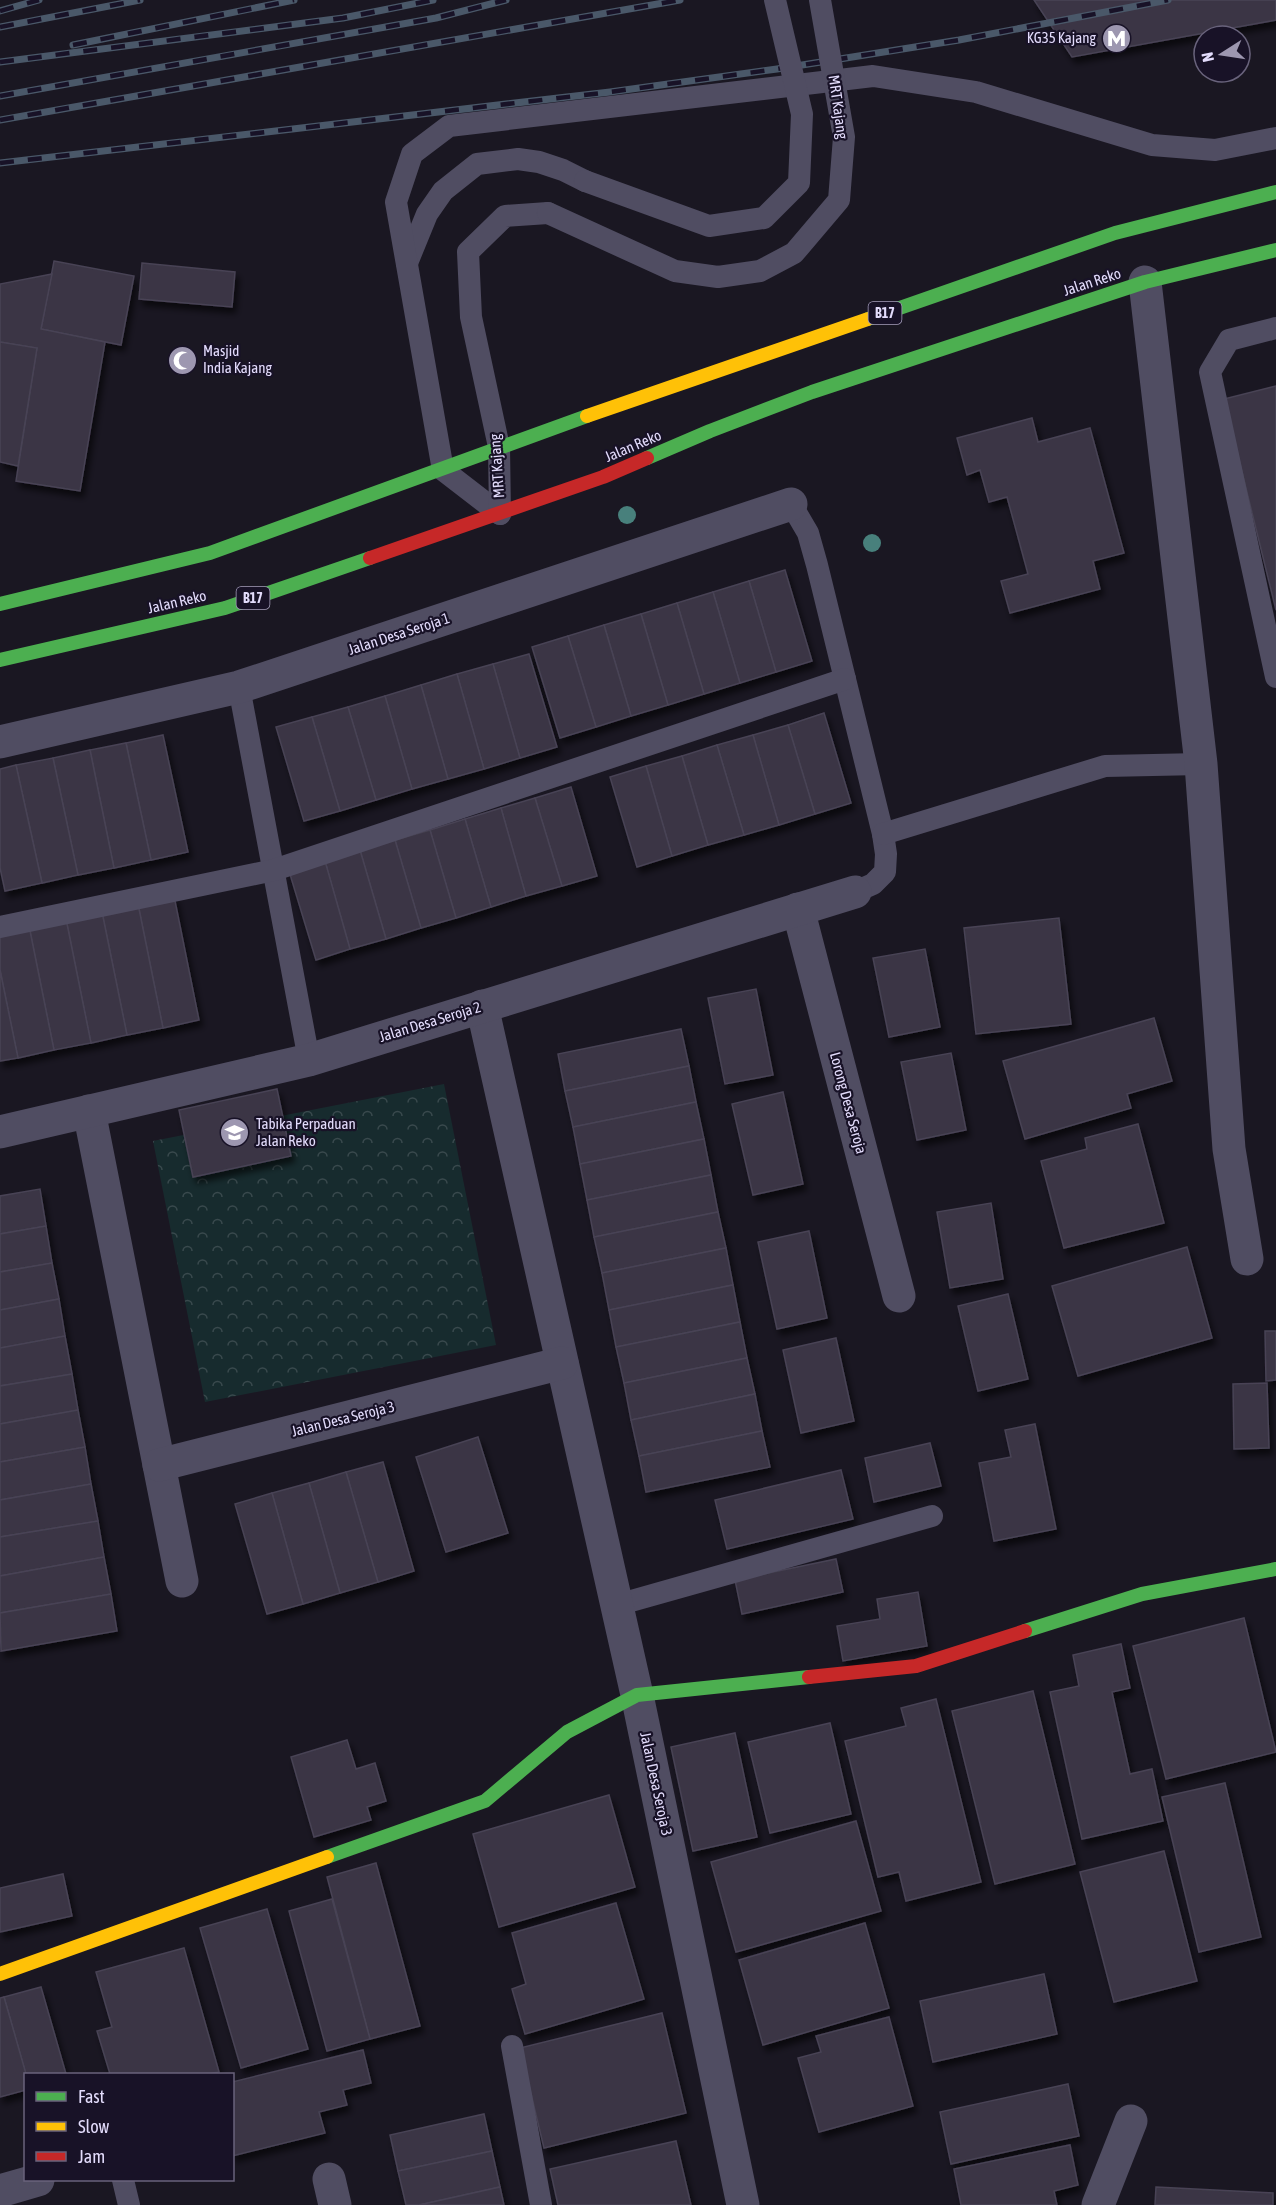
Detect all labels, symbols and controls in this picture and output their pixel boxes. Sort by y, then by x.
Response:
metro station icon: KG35 Kajang [1101,22,1133,54]
north arrow [1192,24,1252,84]
place label: KG35 Kajang [1027,29,1097,46]
text: N [1198,51,1217,64]
street label: MRT Kajang [826,74,851,141]
street label: Jalan Reko [1061,264,1123,299]
road number: B17 [868,302,902,324]
place label: Masjid India Kajang [203,342,272,376]
mosque icon: Masjid India Kajang [166,344,198,376]
street label: Jalan Reko [602,426,664,465]
street label: MRT Kajang [486,433,507,499]
street label: Jalan Reko [146,587,208,617]
road number: B17 [236,587,270,609]
street label: Jalan Desa Seroja 1 [346,609,452,658]
street label: Jalan Desa Seroja 2 [377,998,483,1045]
street label: Lorong Desa Seroja [827,1050,870,1156]
place label: Tabika Perpaduan Jalan Reko [256,1115,356,1149]
school or university icon: Tabika Perpaduan Jalan Reko [219,1117,251,1149]
street label: Jalan Desa Seroja 3 [290,1397,396,1440]
street label: Jalan Desa Seroja 3 [637,1730,676,1837]
legend [24,2073,234,2181]
text: Fast [78,2086,105,2107]
text: Slow [78,2116,109,2137]
text: Jam [78,2146,105,2167]

